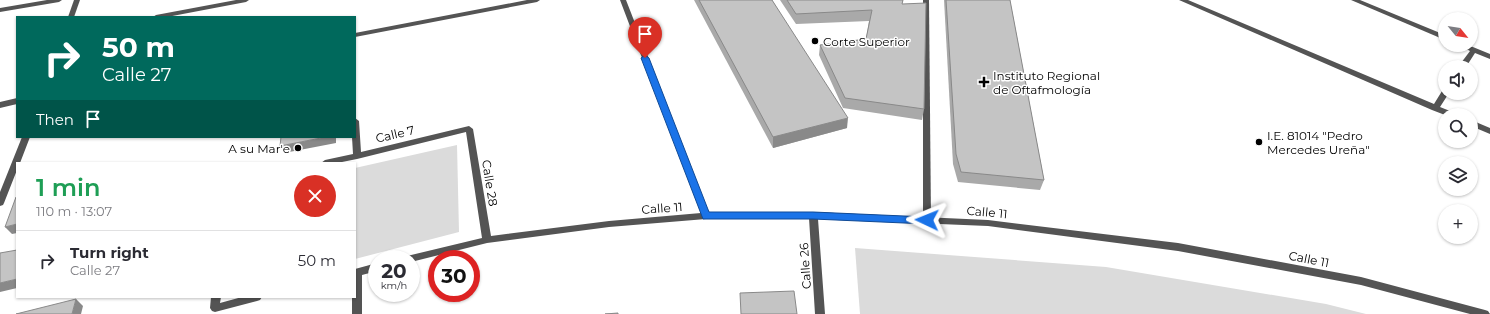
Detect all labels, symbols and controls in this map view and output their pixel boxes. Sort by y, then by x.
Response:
north arrow [1438,12,1478,52]
map controls [1438,12,1478,244]
pin [628,17,662,58]
icon: arrive [634,23,656,45]
text: 50 m [102,30,175,64]
icon: right [36,32,88,84]
place label: Corte Superior [823,34,910,49]
marker: Corte Superior [810,36,820,46]
button: sound [1438,60,1478,100]
text: Calle 27 [102,64,171,86]
place label: Instituto Regional de Oftafmología [993,68,1100,97]
marker: Instituto Regional de Oftafmología [978,76,990,88]
icon: arrive [82,108,104,130]
button: search [1438,108,1478,148]
text: Then [36,110,74,129]
street label: Calle 7 [374,122,416,146]
place label: I.E. 81014 "Pedro Mercedes Ureña" [1267,128,1370,157]
marker: I.E. 81014 "Pedro Mercedes Ureña" [1254,137,1264,147]
place label: A su Mar'e [228,141,290,156]
marker: A su Mar'e [293,143,303,153]
button: layers [1438,156,1478,196]
street label: Calle 28 [479,159,501,208]
text: 1 min [36,173,100,202]
button: close [294,175,336,217]
street label: Calle 11 [641,199,683,217]
position arrow [906,199,948,241]
text: 110 m · 13:07 [36,203,112,219]
street label: Calle 11 [966,203,1008,221]
button: + [1438,204,1478,244]
street label: Calle 26 [796,242,814,290]
text: Turn right [70,243,149,262]
street label: Calle 11 [1287,248,1331,270]
icon: right [36,250,58,272]
speed limit sign: 30 [428,250,480,302]
text: 50 m [298,251,336,270]
text: 20 [381,259,407,283]
text: Calle 27 [70,262,120,278]
text: km/h [381,279,407,292]

